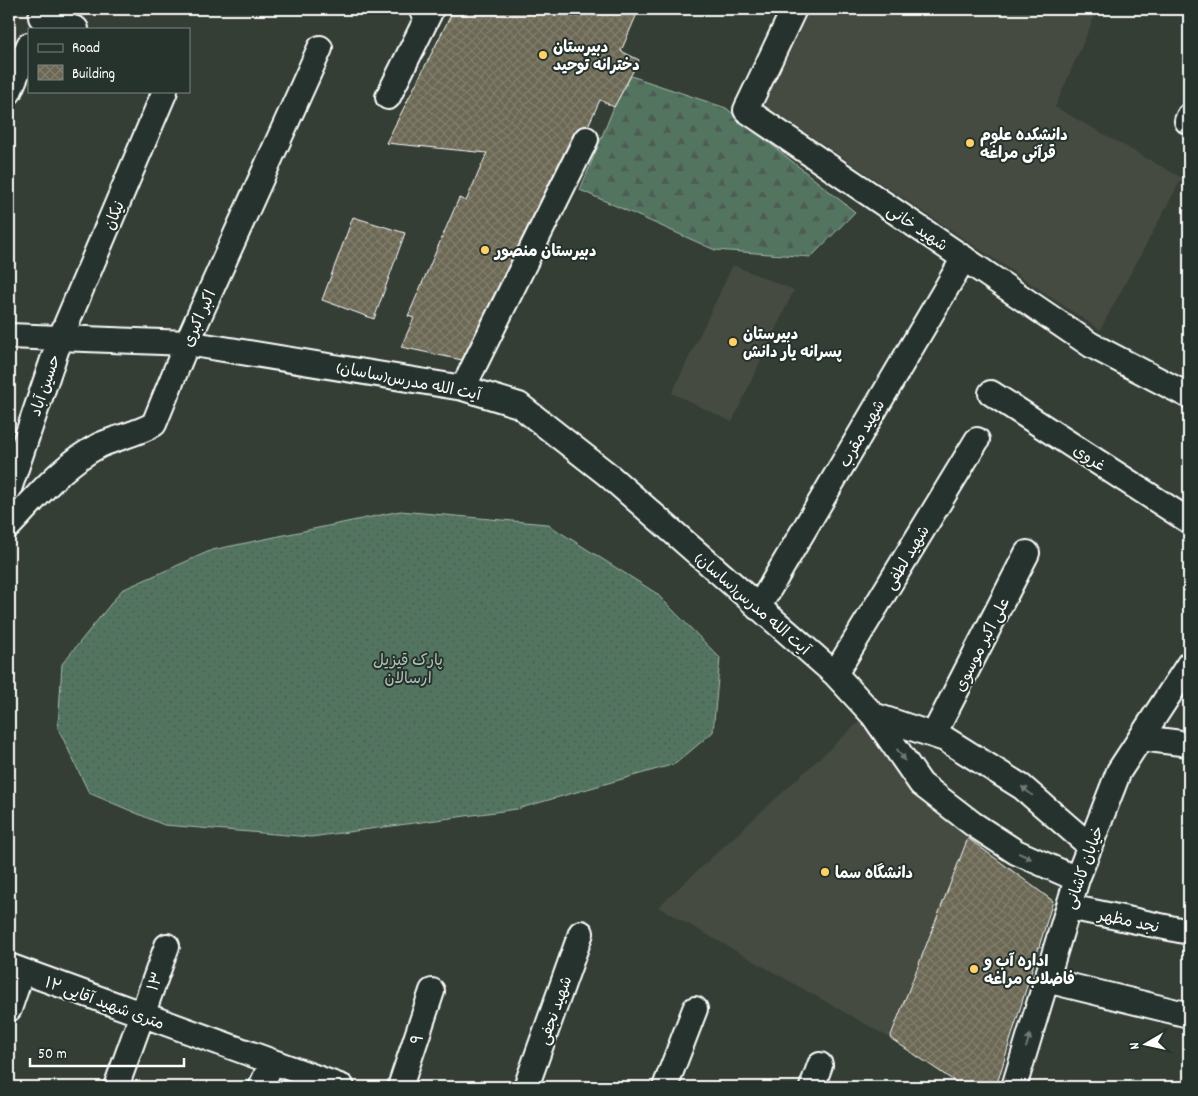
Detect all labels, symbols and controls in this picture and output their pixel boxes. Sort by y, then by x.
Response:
legend [28,28,190,92]
place label: دبیرستان دخترانه توحید [553,37,640,78]
text: Road [72,38,100,60]
marker: دبیرستان دخترانه توحید [537,49,549,61]
text: Building [72,64,115,86]
place label: دانشکده علوم قرآنی مراغه [980,125,1068,166]
marker: دانشکده علوم قرآنی مراغه [964,137,976,149]
street label: نیکان [99,198,132,234]
street label: شهید خانی [881,200,952,258]
place label: دبیرستان منصور [493,241,596,264]
marker: دبیرستان منصور [479,244,491,256]
street label: اکبر اکبری [178,287,223,351]
place label: دبیرستان پسرانه یار دانش [743,324,842,365]
marker: دبیرستان پسرانه یار دانش [727,336,739,348]
street label: حسین آباد [25,352,68,420]
street label: آیت الله مدرس(ساسان) [334,357,484,408]
street label: شهید مقرب [834,396,892,473]
street label: غروی [1068,440,1109,478]
street label: شهید لطفی [880,522,936,595]
street label: آیت الله مدرس(ساسان) [688,548,815,662]
street label: علی اکبر موسوی [950,594,1017,696]
park label: پارک قیزیل ارسالان [373,650,443,691]
one-way arrow [896,748,906,762]
one-way arrow [1021,786,1034,797]
street label: خیابان کاشانی [1060,823,1111,913]
one-way arrow [1018,852,1032,860]
place label: دانشگاه سما [835,863,913,886]
marker: دانشگاه سما [819,866,831,878]
street label: نجد مظهر [1094,904,1161,940]
place label: اداره آب و فاضلاب مراغه [983,951,1075,992]
marker: اداره آب و فاضلاب مراغه [968,963,980,975]
street label: ۱۳ [142,969,170,995]
street label: ۱۲ متری شهید آقایی [41,972,167,1037]
street label: شهید نجفی [533,973,579,1048]
north arrow [1120,1018,1170,1068]
street label: ۹ [406,1031,431,1048]
one-way arrow [1025,1033,1033,1048]
scale bar [30,1036,184,1068]
text: N [1125,1041,1146,1051]
text: 50 m [38,1044,67,1066]

